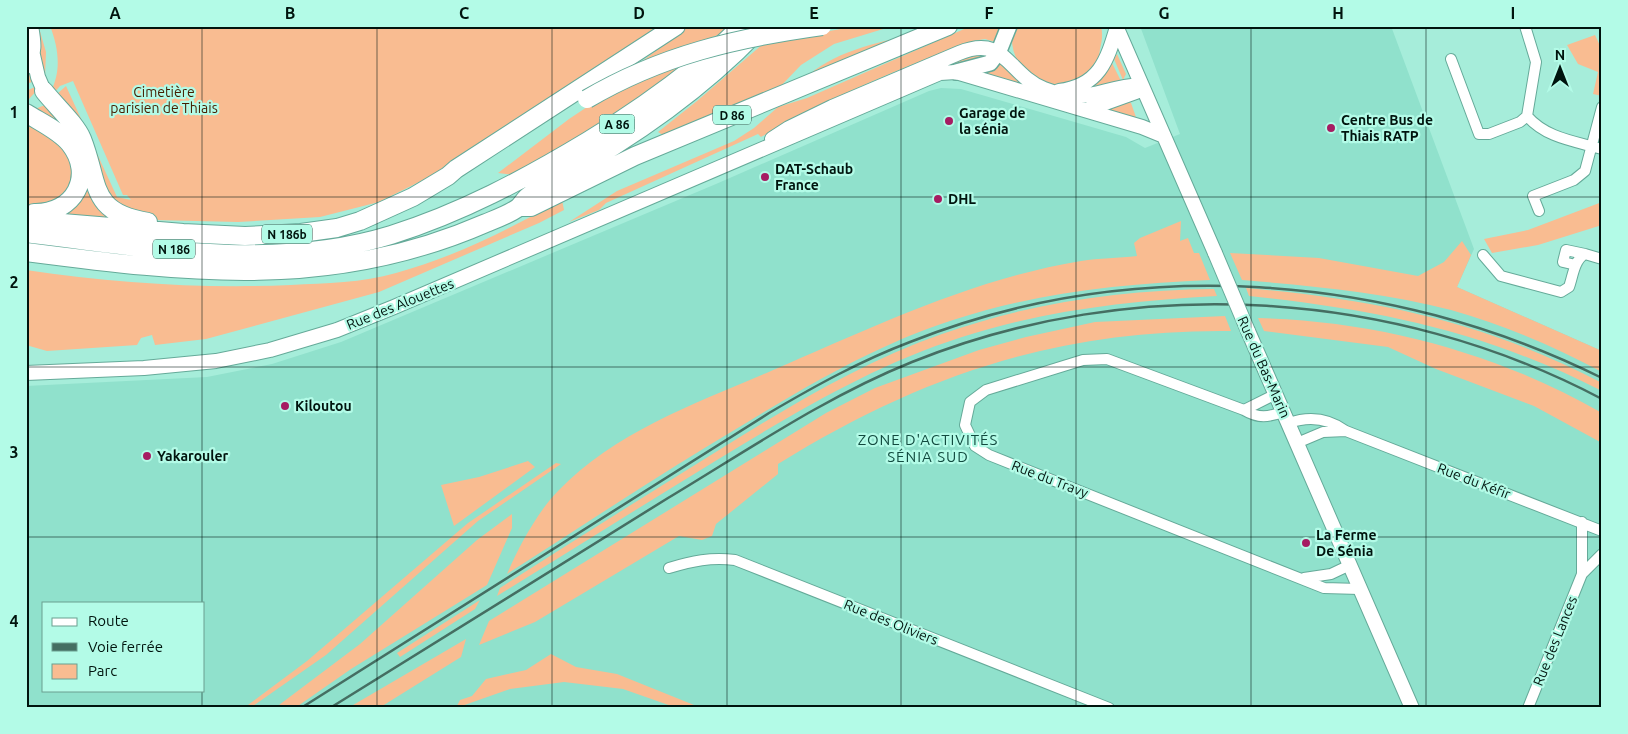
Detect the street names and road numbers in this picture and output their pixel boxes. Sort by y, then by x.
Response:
road number: D 86 [713,106,751,124]
road number: A 86 [600,115,634,134]
road number: N 186b [262,224,312,243]
road number: N 186 [153,240,195,258]
street label: Rue des Alouettes [344,275,456,333]
street label: Rue du Bas-Marin [1234,314,1294,420]
street label: Rue du Travy [1009,457,1091,501]
street label: Rue du Kéfir [1435,460,1514,503]
street label: Rue des Lances [1530,594,1580,688]
street label: Rue des Oliviers [842,596,940,648]

